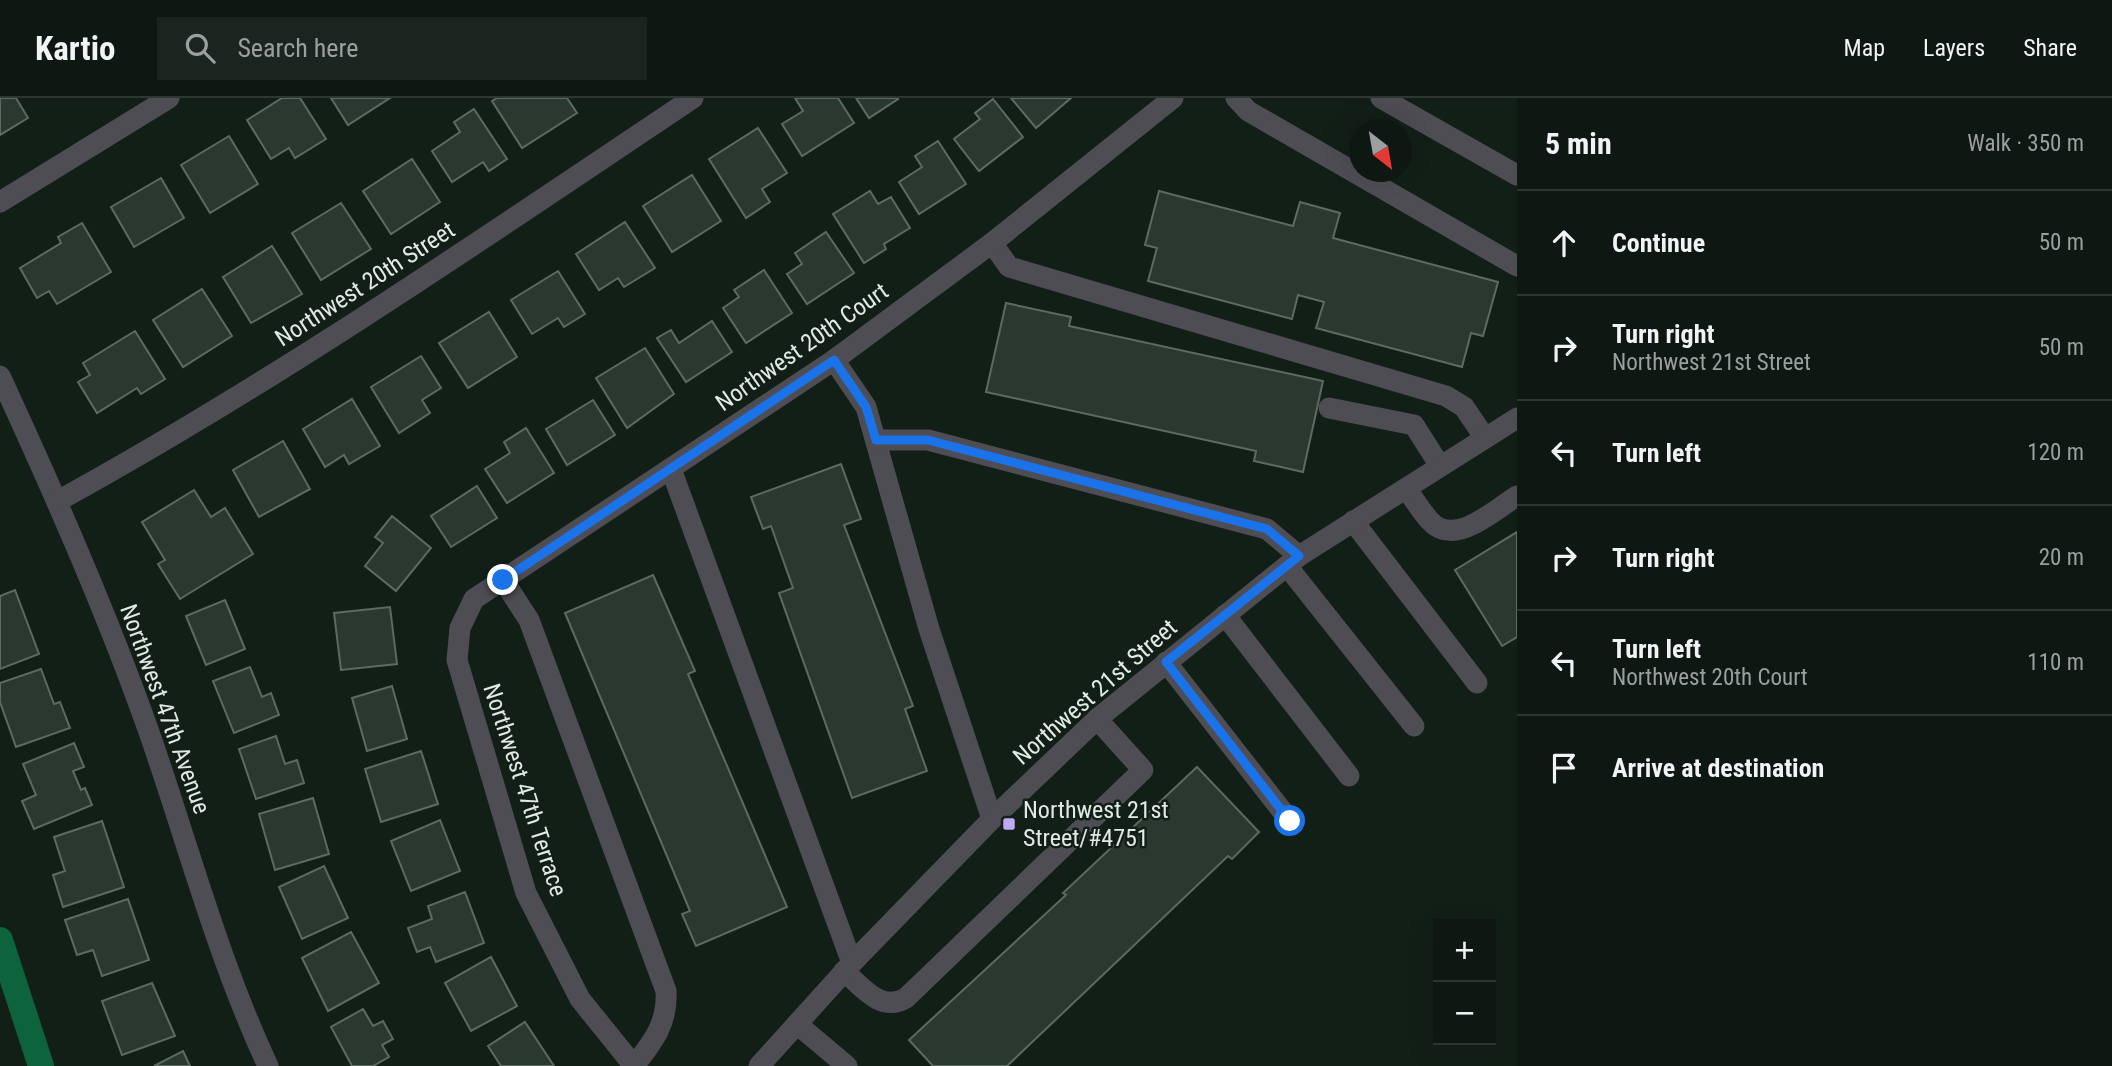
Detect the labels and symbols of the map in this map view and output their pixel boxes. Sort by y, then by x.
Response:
north arrow [1349,119,1412,182]
street label: Northwest 20th Street [270,216,460,352]
street label: Northwest 20th Court [710,277,894,417]
route end [487,564,518,595]
street label: Northwest 47th Avenue [114,600,216,818]
street label: Northwest 21st Street [1008,613,1182,771]
street label: Northwest 47th Terrace [477,680,573,900]
place label: Northwest 21st Street/#4751 [1023,796,1169,852]
route start [1274,805,1305,836]
marker: Northwest 21st Street/#4751 [1001,816,1017,832]

